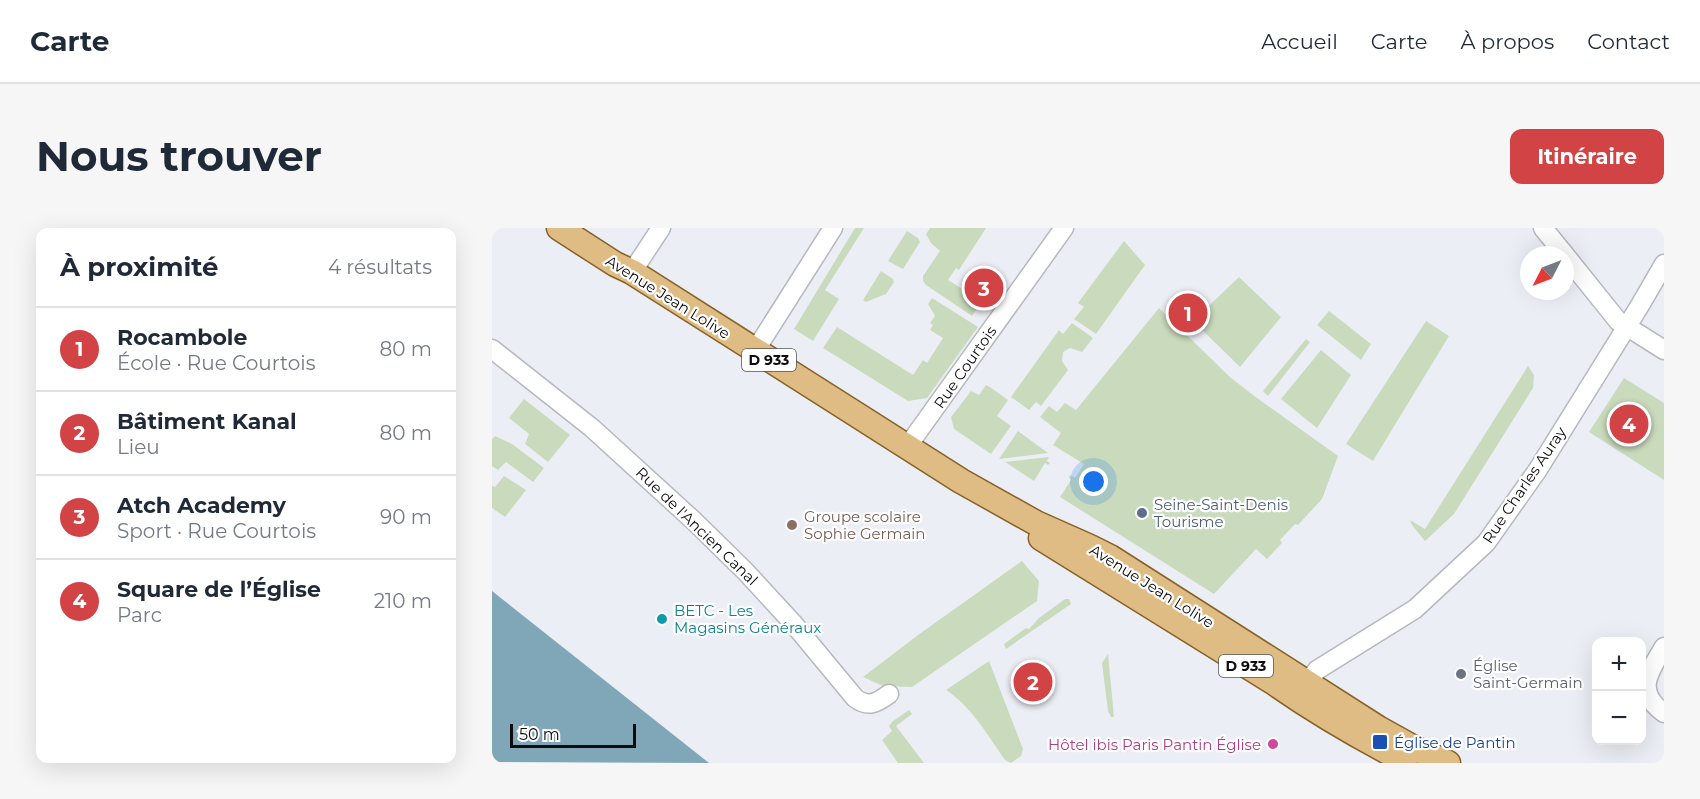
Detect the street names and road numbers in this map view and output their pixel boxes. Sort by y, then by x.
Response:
street label: Avenue Jean Lolive [602,251,734,343]
street label: Rue Courtois [930,322,1000,412]
road number: D 933 [742,349,796,371]
street label: Rue Charles Auray [1478,422,1571,547]
street label: Rue de l'Ancien Canal [632,463,762,589]
street label: Avenue Jean Lolive [1086,540,1218,632]
road number: D 933 [1219,655,1273,677]

